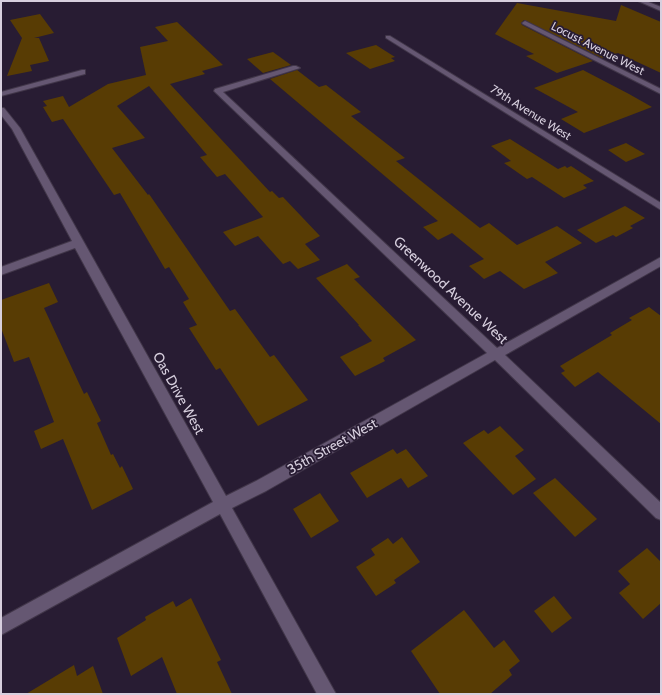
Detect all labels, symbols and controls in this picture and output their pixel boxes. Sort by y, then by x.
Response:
street label: Locust Avenue West [549,18,647,78]
street label: 79th Avenue West [488,81,574,143]
street label: Greenwood Avenue West [390,232,512,348]
street label: Oas Drive West [149,349,209,438]
street label: 35th Street West [284,414,380,478]

